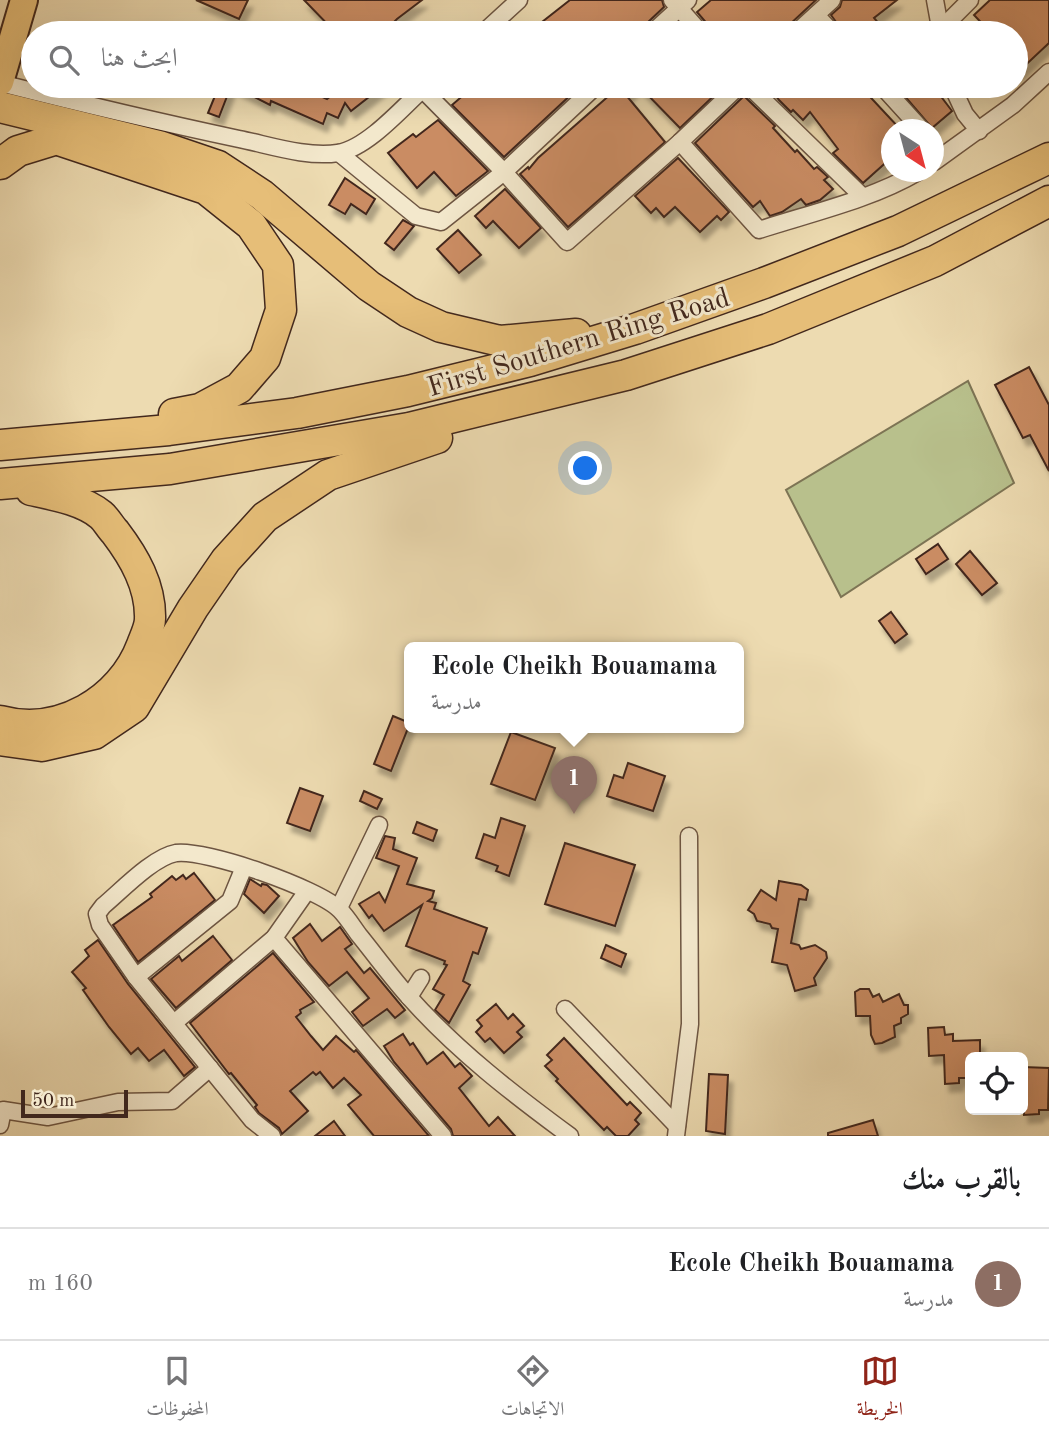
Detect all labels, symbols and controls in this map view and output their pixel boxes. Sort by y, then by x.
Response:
search box [21,21,1028,98]
icon: search [45,41,83,79]
text: ابحث هنا [101,46,178,72]
north arrow [881,119,944,182]
street label: First Southern Ring Road [424,285,733,403]
your location [568,451,602,485]
popup [404,642,744,733]
text: Ecole Cheikh Bouamama [431,654,717,680]
text: مدرسة [431,691,482,714]
pin: 1 [551,756,597,814]
map controls [965,1052,1028,1115]
button: locate [965,1052,1028,1115]
scale bar [21,1087,128,1119]
text: 50 m [32,1092,74,1111]
text: بالقرب منك [902,1166,1021,1196]
text: Ecole Cheikh Bouamama [668,1251,954,1277]
text: 160 m [28,1272,93,1295]
text: 1 [991,1272,1005,1295]
text: مدرسة [903,1288,954,1311]
tab: المحفوظات [146,1352,209,1427]
tab: الاتجاهات [501,1352,564,1427]
tab: الخريطة [857,1352,903,1427]

